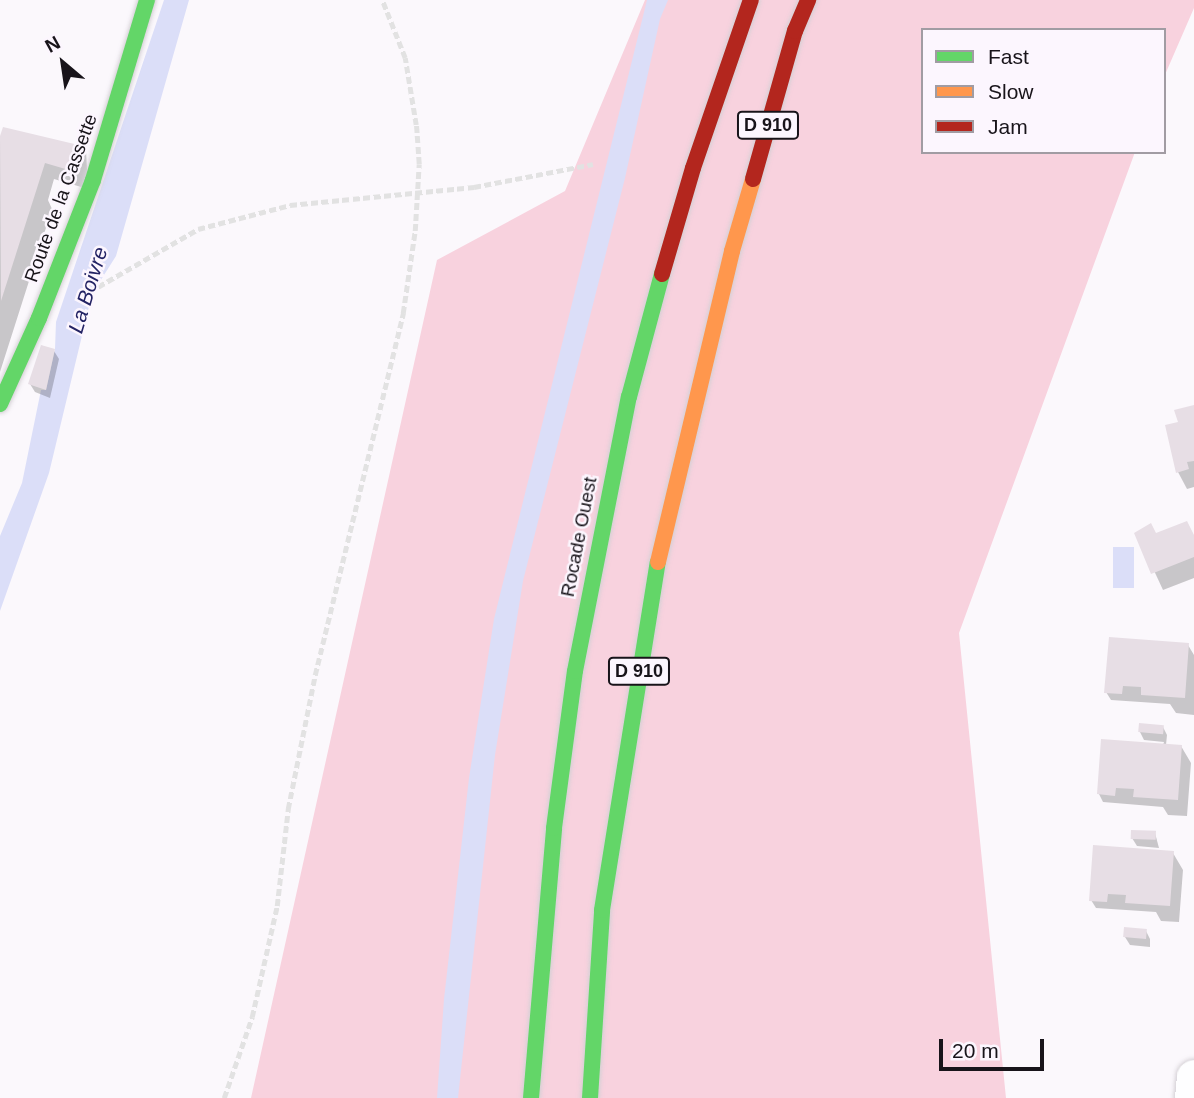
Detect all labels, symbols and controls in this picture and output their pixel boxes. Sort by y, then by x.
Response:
north arrow [28,28,98,98]
legend [921,28,1166,154]
text: N [41,32,64,57]
text: Fast [988,45,1029,68]
text: Slow [988,80,1034,103]
road number: D 910 [736,110,800,140]
street label: Route de la Cassette [20,111,102,285]
text: Jam [988,115,1028,138]
water label: La Boivre [63,244,113,336]
street label: Rocade Ouest [556,475,602,599]
road number: D 910 [608,656,670,686]
scale bar [942,1024,1047,1068]
text: 20 m [952,1039,999,1062]

